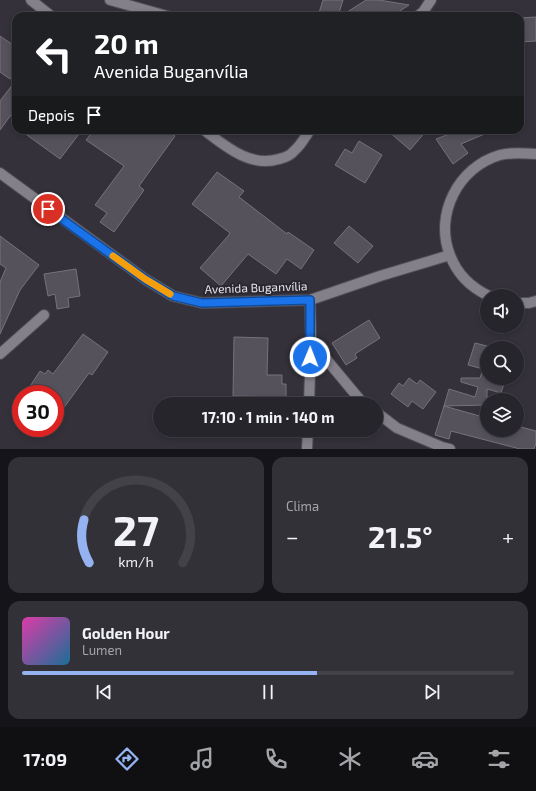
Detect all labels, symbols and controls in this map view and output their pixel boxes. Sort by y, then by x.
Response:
text: 20 m [94,26,159,60]
icon: left [28,28,80,80]
text: Avenida Buganvília [94,60,249,82]
icon: arrive [83,104,105,126]
text: Depois [28,106,75,124]
pin [31,192,65,226]
icon: arrive [37,198,59,220]
street label: Avenida Buganvília [204,278,308,296]
map controls [480,289,524,437]
button: sound [480,289,524,333]
position arrow [289,336,331,378]
button: search [480,341,524,385]
speed limit sign: 30 [12,385,64,437]
button: layers [480,393,524,437]
text: 17:10 · 1 min · 140 m [202,408,334,426]
text: Clima [286,498,319,514]
text: 27 [113,504,159,554]
text: 21.5° [368,518,433,554]
text: − [286,523,299,549]
text: + [502,523,514,549]
text: km/h [118,553,154,570]
text: Golden Hour [82,624,170,642]
text: Lumen [82,642,122,658]
icon: previous [93,681,115,703]
icon: pause [257,681,279,703]
icon: next [421,681,443,703]
icon: directions [113,745,141,773]
icon: music [188,745,216,773]
icon: phone [262,745,290,773]
icon: climate [336,745,364,773]
icon: car [411,745,439,773]
icon: filters [485,745,513,773]
text: 17:09 [23,748,67,770]

